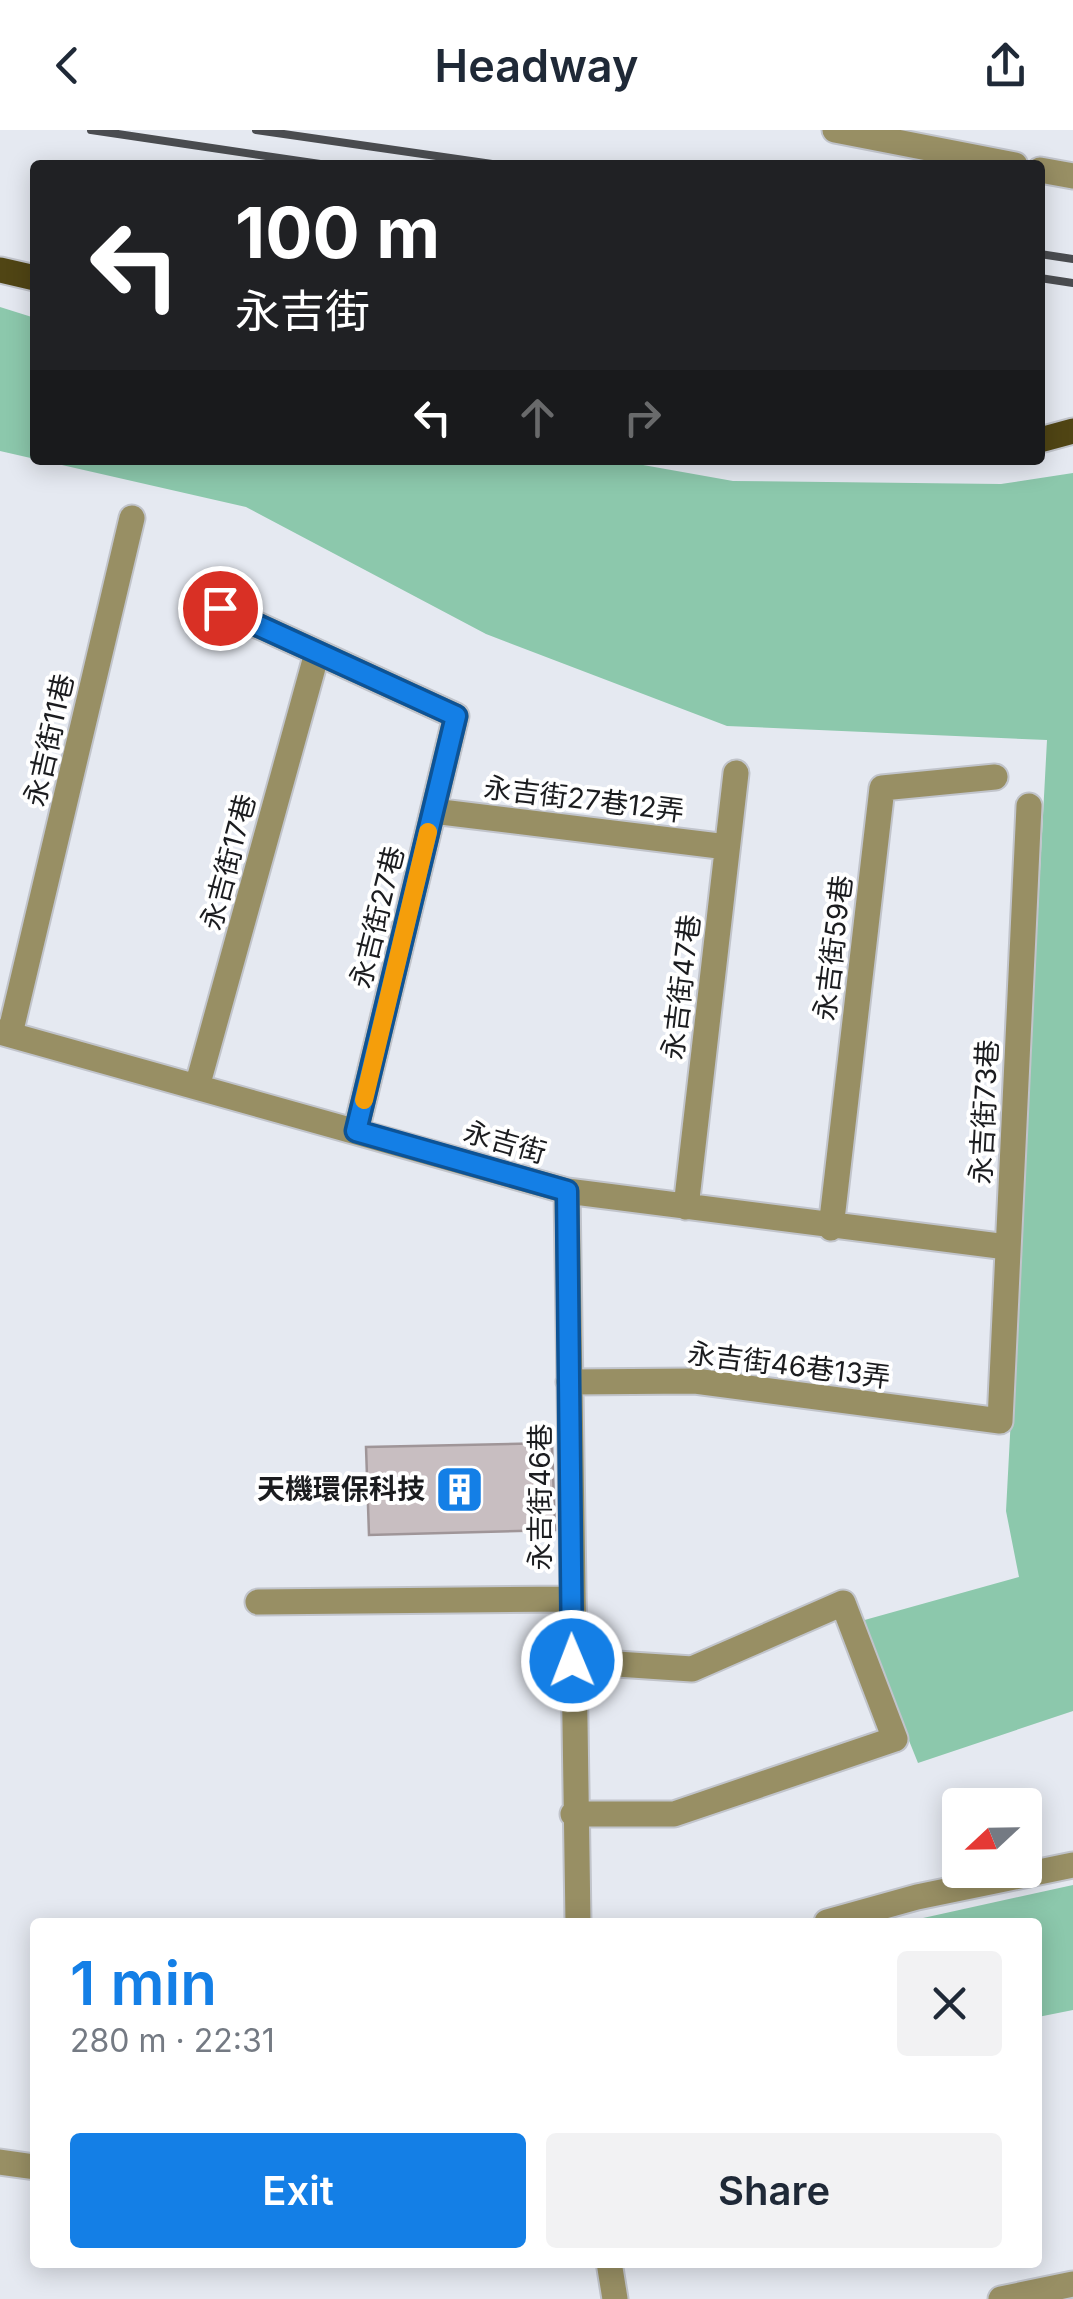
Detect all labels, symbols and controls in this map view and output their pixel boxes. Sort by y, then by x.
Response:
icon: back [40,38,95,93]
text: Headway [435,38,638,93]
icon: share [978,38,1033,93]
text: 100 m [235,190,440,275]
icon: left [70,200,200,330]
text: 永吉街 [235,283,370,338]
icon: left [405,390,460,445]
icon: ahead [510,390,565,445]
icon: right [615,390,670,445]
pin [178,566,263,651]
icon: arrive [193,581,248,636]
street label: 永吉街11巷 [17,671,81,809]
street label: 永吉街27巷12弄 [482,770,686,828]
street label: 永吉街17巷 [194,790,262,934]
street label: 永吉街27巷 [343,843,411,991]
street label: 永吉街59巷 [807,873,859,1023]
street label: 永吉街47巷 [655,913,707,1061]
street label: 永吉街73巷 [963,1039,1005,1185]
street label: 永吉街 [460,1114,550,1170]
street label: 永吉街46巷13弄 [686,1336,892,1394]
street label: 永吉街46巷 [523,1423,557,1571]
building icon: 天機環保科技 [434,1463,486,1515]
place label: 天機環保科技 [257,1472,425,1506]
position arrow [520,1609,624,1713]
north arrow [942,1788,1042,1888]
map controls [942,1788,1042,1888]
text: 1 min [70,1947,217,2019]
button: close [897,1951,1002,2056]
text: 280 m · 22:31 [70,2021,275,2060]
button: Exit [70,2133,526,2248]
button: Share [546,2133,1002,2248]

